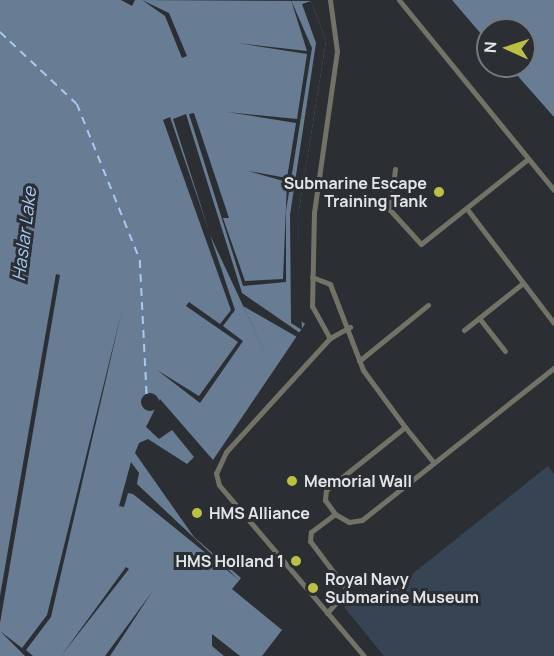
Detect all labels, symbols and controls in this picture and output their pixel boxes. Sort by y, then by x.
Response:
north arrow [476,18,536,78]
text: N [479,41,501,53]
place label: Submarine Escape Training Tank [284,173,427,211]
marker: Submarine Escape Training Tank [432,185,446,199]
water label: Haslar Lake [8,186,40,282]
place label: Memorial Wall [304,471,412,491]
marker: Memorial Wall [285,474,299,488]
place label: HMS Alliance [209,503,310,523]
marker: HMS Alliance [190,506,204,520]
place label: HMS Holland 1 [175,551,284,571]
marker: HMS Holland 1 [289,554,303,568]
place label: Royal Navy Submarine Museum [325,569,479,607]
marker: Royal Navy Submarine Museum [306,581,320,595]

